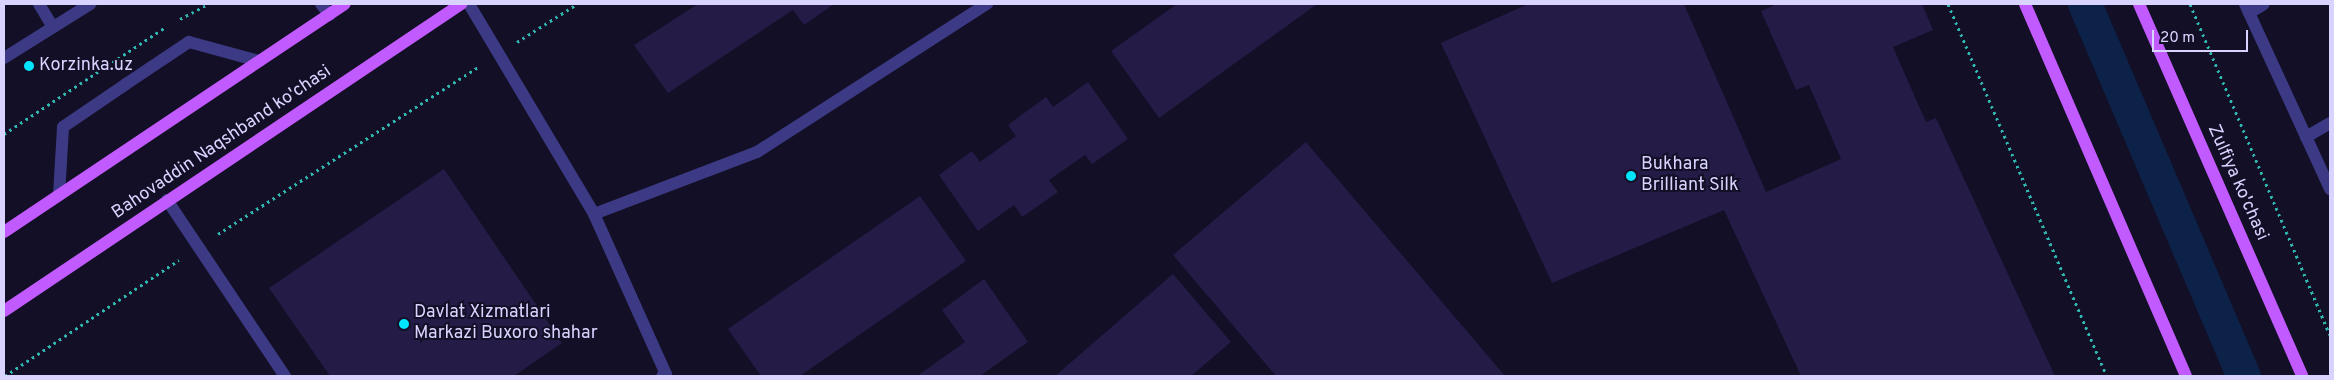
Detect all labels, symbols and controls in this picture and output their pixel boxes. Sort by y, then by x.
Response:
scale bar [2154,20,2250,52]
text: 20 m [2160,29,2195,48]
place label: Korzinka.uz [39,55,133,77]
marker: Korzinka.uz [23,60,35,72]
street label: Bahovaddin Naqshband ko'chasi [108,61,336,225]
street label: Zulfiya ko'chasi [2202,122,2272,244]
place label: Bukhara Brilliant Silk [1641,155,1739,198]
marker: Bukhara Brilliant Silk [1625,170,1637,182]
place label: Davlat Xizmatlari Markazi Buxoro shahar [414,303,598,346]
marker: Davlat Xizmatlari Markazi Buxoro shahar [398,318,410,330]

